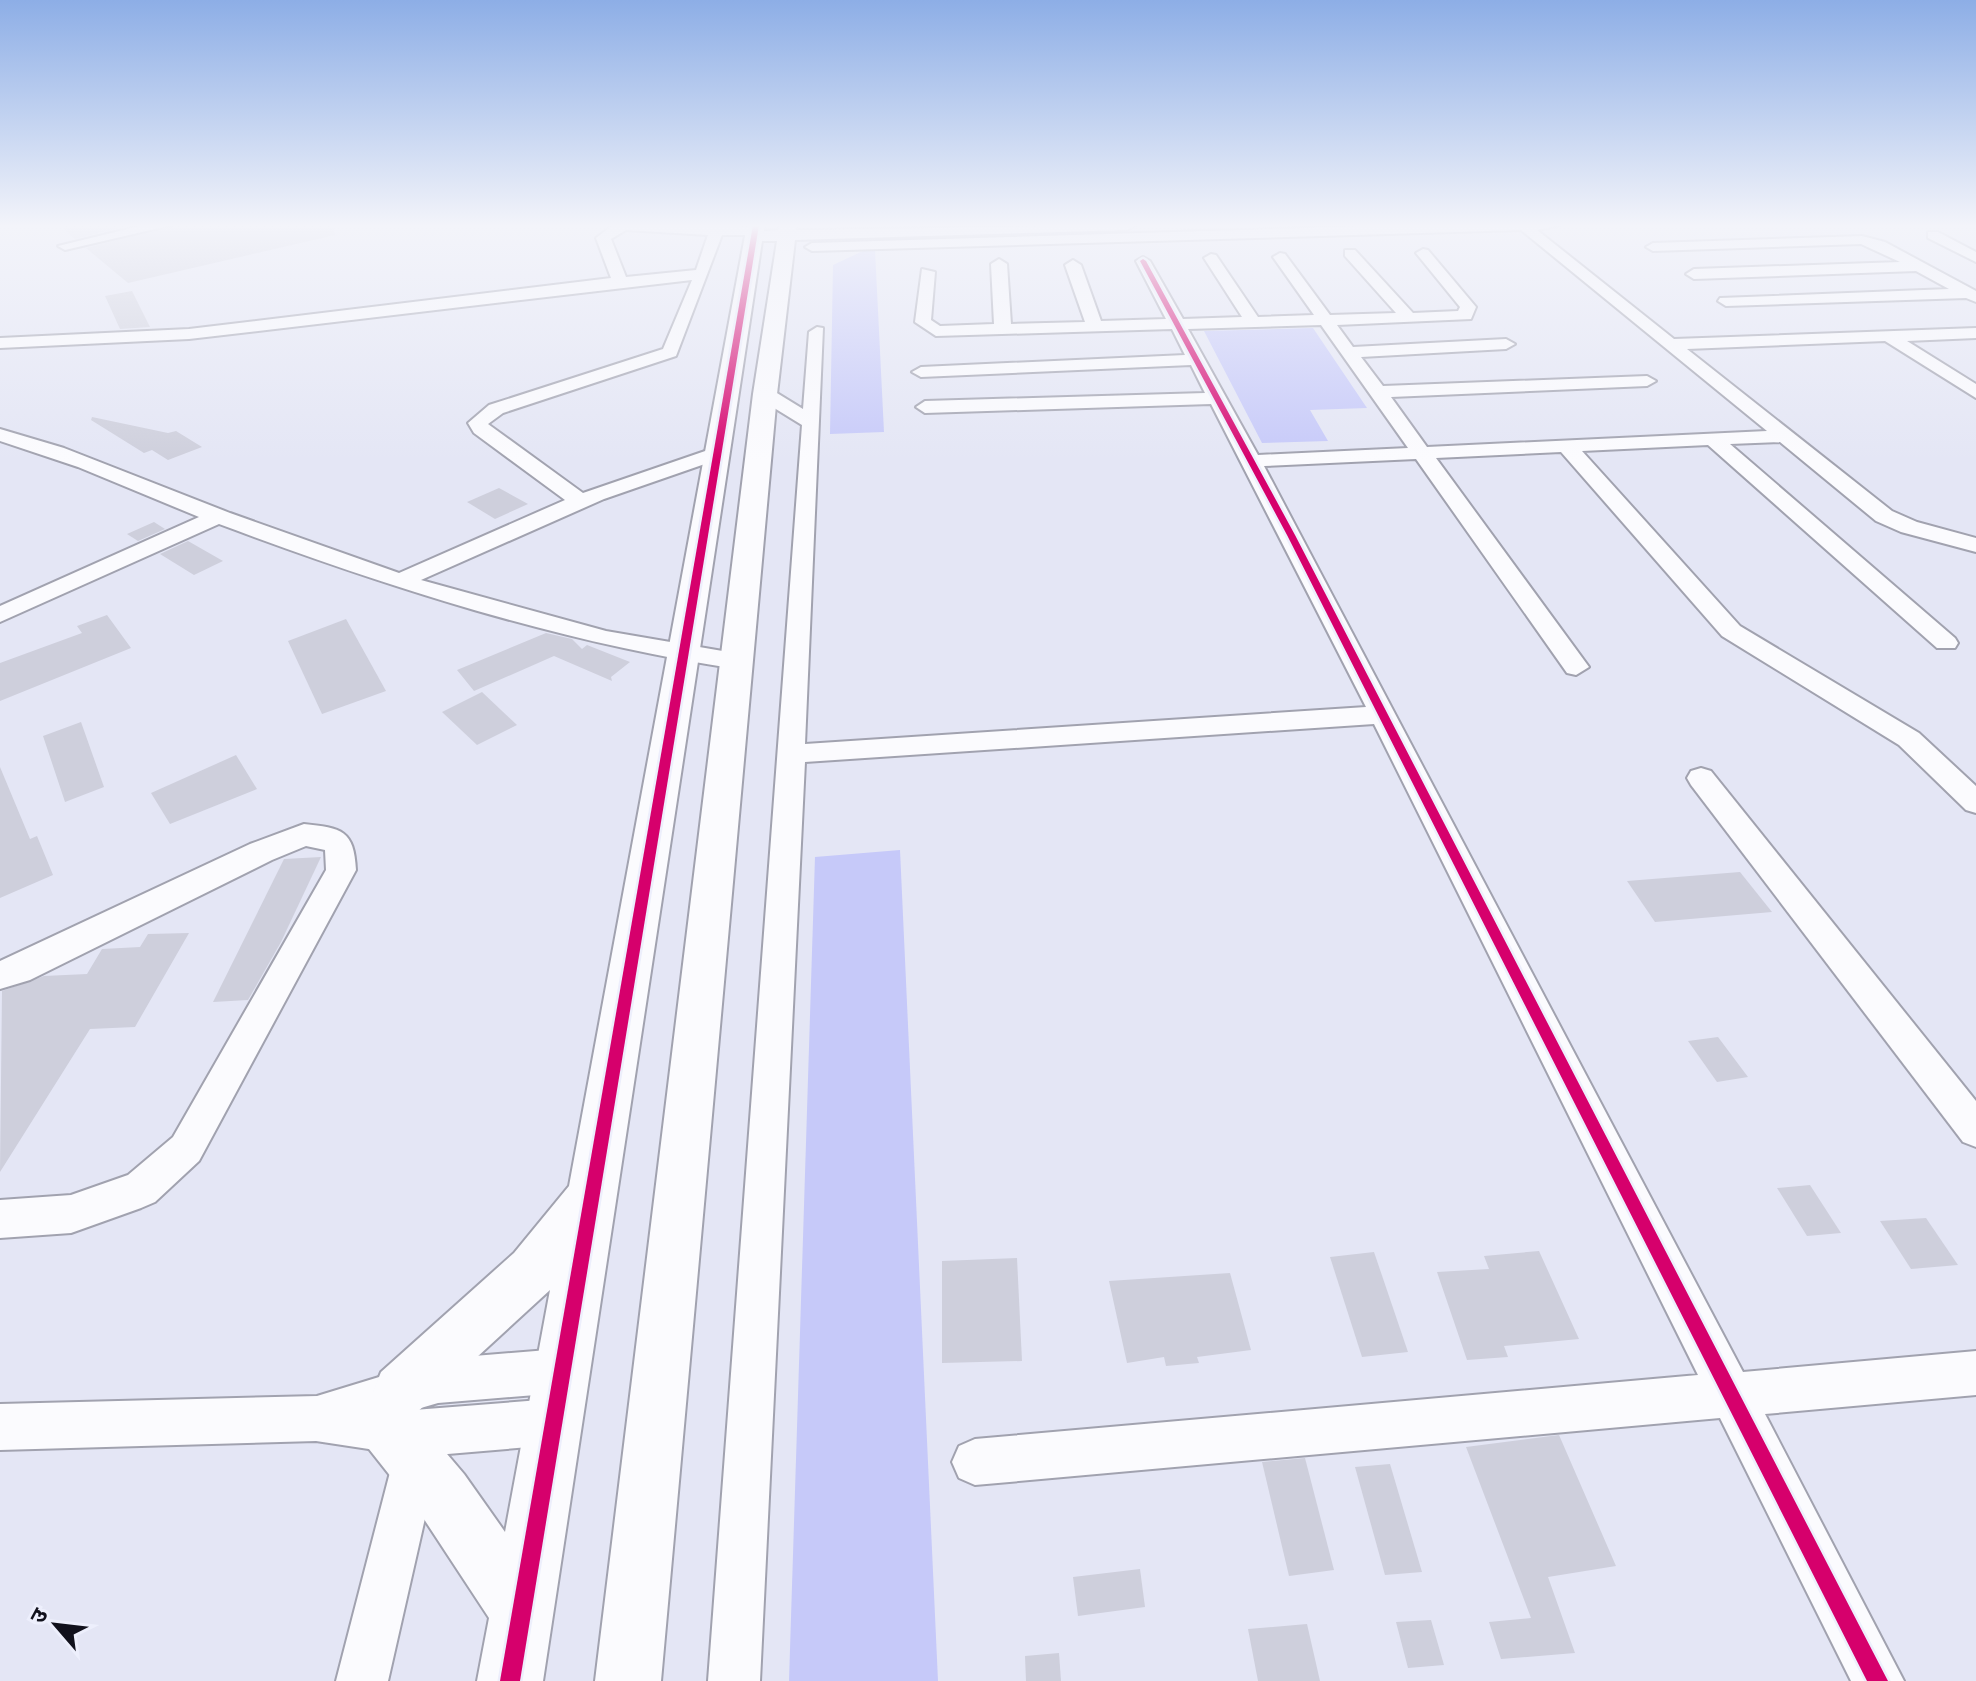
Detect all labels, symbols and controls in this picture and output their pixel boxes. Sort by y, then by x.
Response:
north arrow [16,1585,96,1665]
text: उ [21,1601,54,1628]

